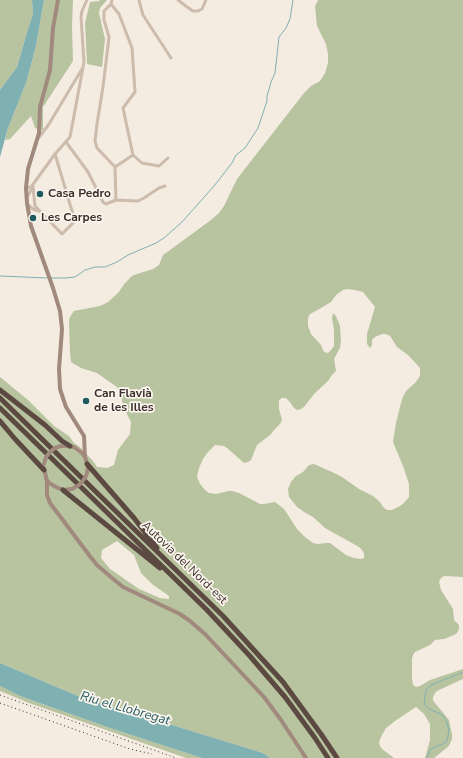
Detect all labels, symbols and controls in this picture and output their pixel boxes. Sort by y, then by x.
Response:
place label: Casa Pedro [48,187,111,201]
marker: Casa Pedro [35,189,45,199]
place label: Les Carpes [41,211,102,225]
marker: Les Carpes [28,213,38,223]
place label: Can Flavià de les Illes [94,387,154,415]
marker: Can Flavià de les Illes [81,396,91,406]
street label: Autovia del Nord-est [138,519,230,607]
water label: Riu el Llobregat [78,689,172,729]

